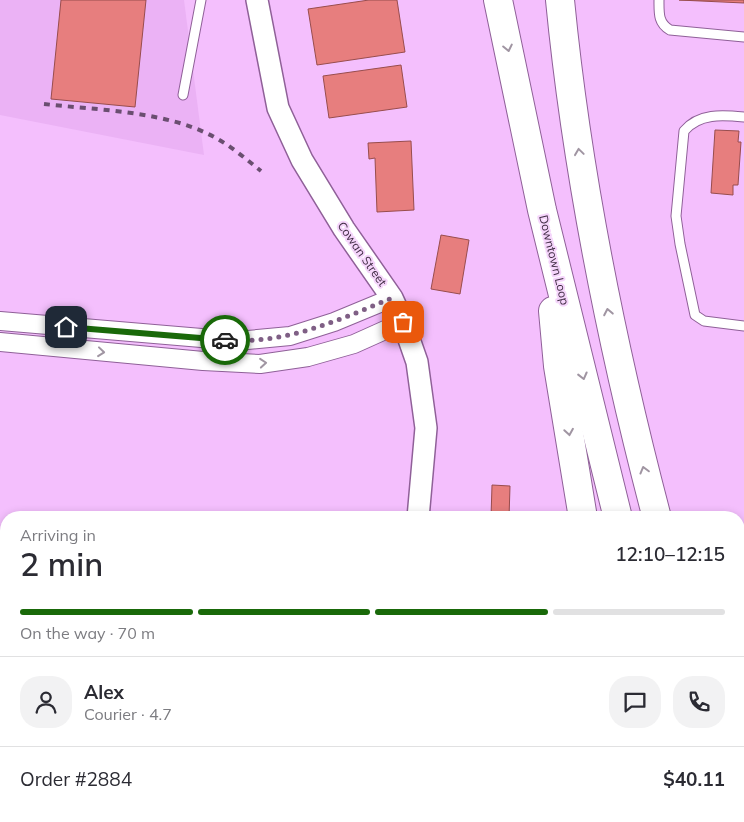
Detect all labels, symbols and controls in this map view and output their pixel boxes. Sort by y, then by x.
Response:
one-way arrow [502,43,513,52]
one-way arrow [574,148,585,156]
street label: Downtown Loop [536,213,573,306]
street label: Cowan Street [335,219,390,289]
pin [382,301,424,343]
pin [45,306,87,348]
icon: bag [389,308,417,336]
one-way arrow [603,308,614,317]
icon: home [52,313,80,341]
courier [200,315,250,365]
icon: car [211,326,239,354]
one-way arrow [97,346,105,357]
one-way arrow [259,358,267,369]
one-way arrow [577,372,588,381]
one-way arrow [563,428,573,436]
one-way arrow [640,467,650,475]
text: Arriving in [20,525,96,545]
text: 12:10–12:15 [615,542,725,566]
text: 2 min [20,544,103,584]
text: On the way · 70 m [20,623,155,643]
button: person [20,676,72,728]
button: chat [609,676,661,728]
button: phone [673,676,725,728]
text: Alex [84,680,124,704]
text: Courier · 4.7 [84,704,172,724]
text: Order #2884 [20,767,132,791]
text: $40.11 [663,767,725,791]

